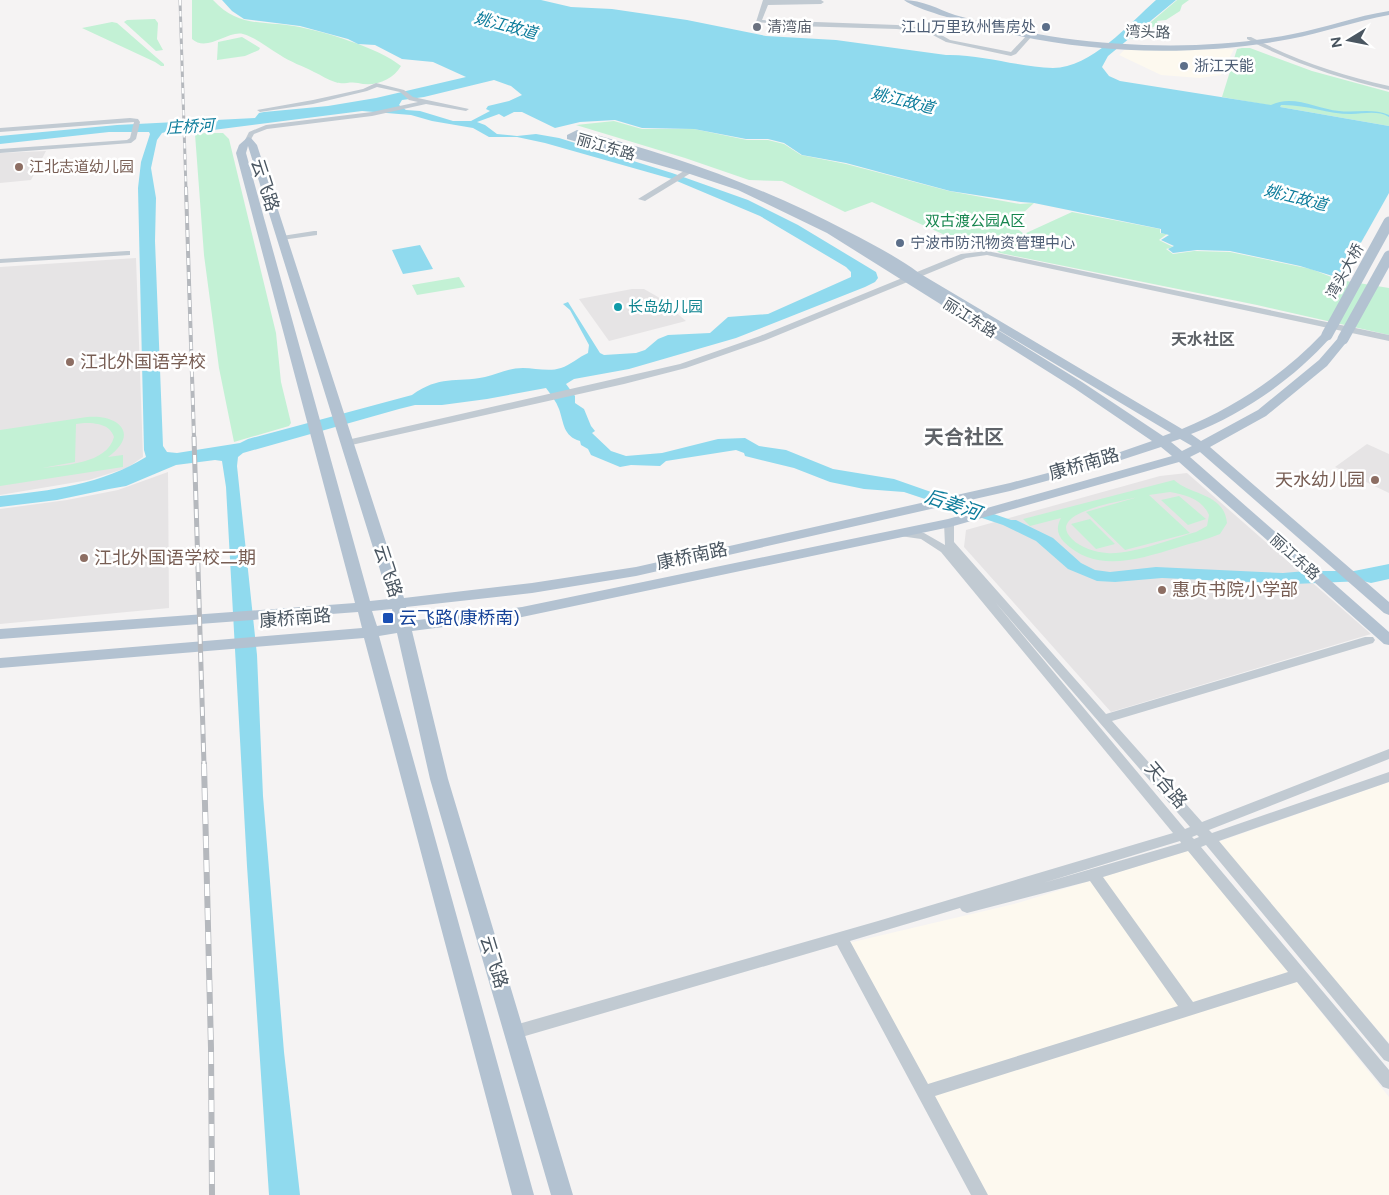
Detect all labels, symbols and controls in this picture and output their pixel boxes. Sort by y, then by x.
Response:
water label: 姚江故道 [472,8,541,43]
north arrow [1324,15,1374,65]
place label: 清湾庙 [767,18,812,36]
place label: 江山万里玖州售房处 [901,18,1036,36]
marker: 清湾庙 [751,21,763,33]
marker: 江山万里玖州售房处 [1040,21,1052,33]
street label: 湾头路 [1125,22,1171,42]
text: N [1327,35,1346,49]
place label: 浙江天能 [1194,57,1254,75]
marker: 浙江天能 [1178,60,1190,72]
water label: 姚江故道 [870,84,938,118]
water label: 庄桥河 [166,116,217,137]
street label: 丽江东路 [575,130,637,164]
street label: 云飞路 [246,156,284,214]
place label: 江北志道幼儿园 [29,158,134,176]
marker: 江北志道幼儿园 [13,161,25,173]
water label: 姚江故道 [1263,181,1331,215]
park label: 双古渡公园A区 [925,212,1025,230]
place label: 宁波市防汛物资管理中心 [910,234,1075,252]
marker: 宁波市防汛物资管理中心 [894,237,906,249]
street label: 湾头大桥 [1323,240,1367,302]
street label: 丽江东路 [940,294,1000,342]
place label: 长岛幼儿园 [628,298,703,316]
marker: 长岛幼儿园 [612,301,624,313]
district label: 天水社区 [1171,330,1235,349]
place label: 江北外国语学校 [80,351,206,373]
marker: 江北外国语学校 [64,356,76,368]
district label: 天合社区 [924,425,1004,449]
street label: 康桥南路 [1046,444,1122,484]
place label: 天水幼儿园 [1275,469,1365,491]
marker: 天水幼儿园 [1369,474,1381,486]
water label: 后姜河 [922,484,987,526]
street label: 丽江东路 [1267,530,1323,584]
street label: 康桥南路 [654,538,730,574]
street label: 云飞路 [369,542,407,600]
place label: 江北外国语学校二期 [94,547,256,569]
marker: 江北外国语学校二期 [78,552,90,564]
place label: 惠贞书院小学部 [1172,579,1298,601]
marker: 惠贞书院小学部 [1156,584,1168,596]
street label: 康桥南路 [258,604,332,632]
place label: 云飞路(康桥南) [399,607,520,629]
marker: 云飞路(康桥南) [381,611,395,625]
street label: 天合路 [1140,757,1192,813]
street label: 云飞路 [476,933,512,991]

